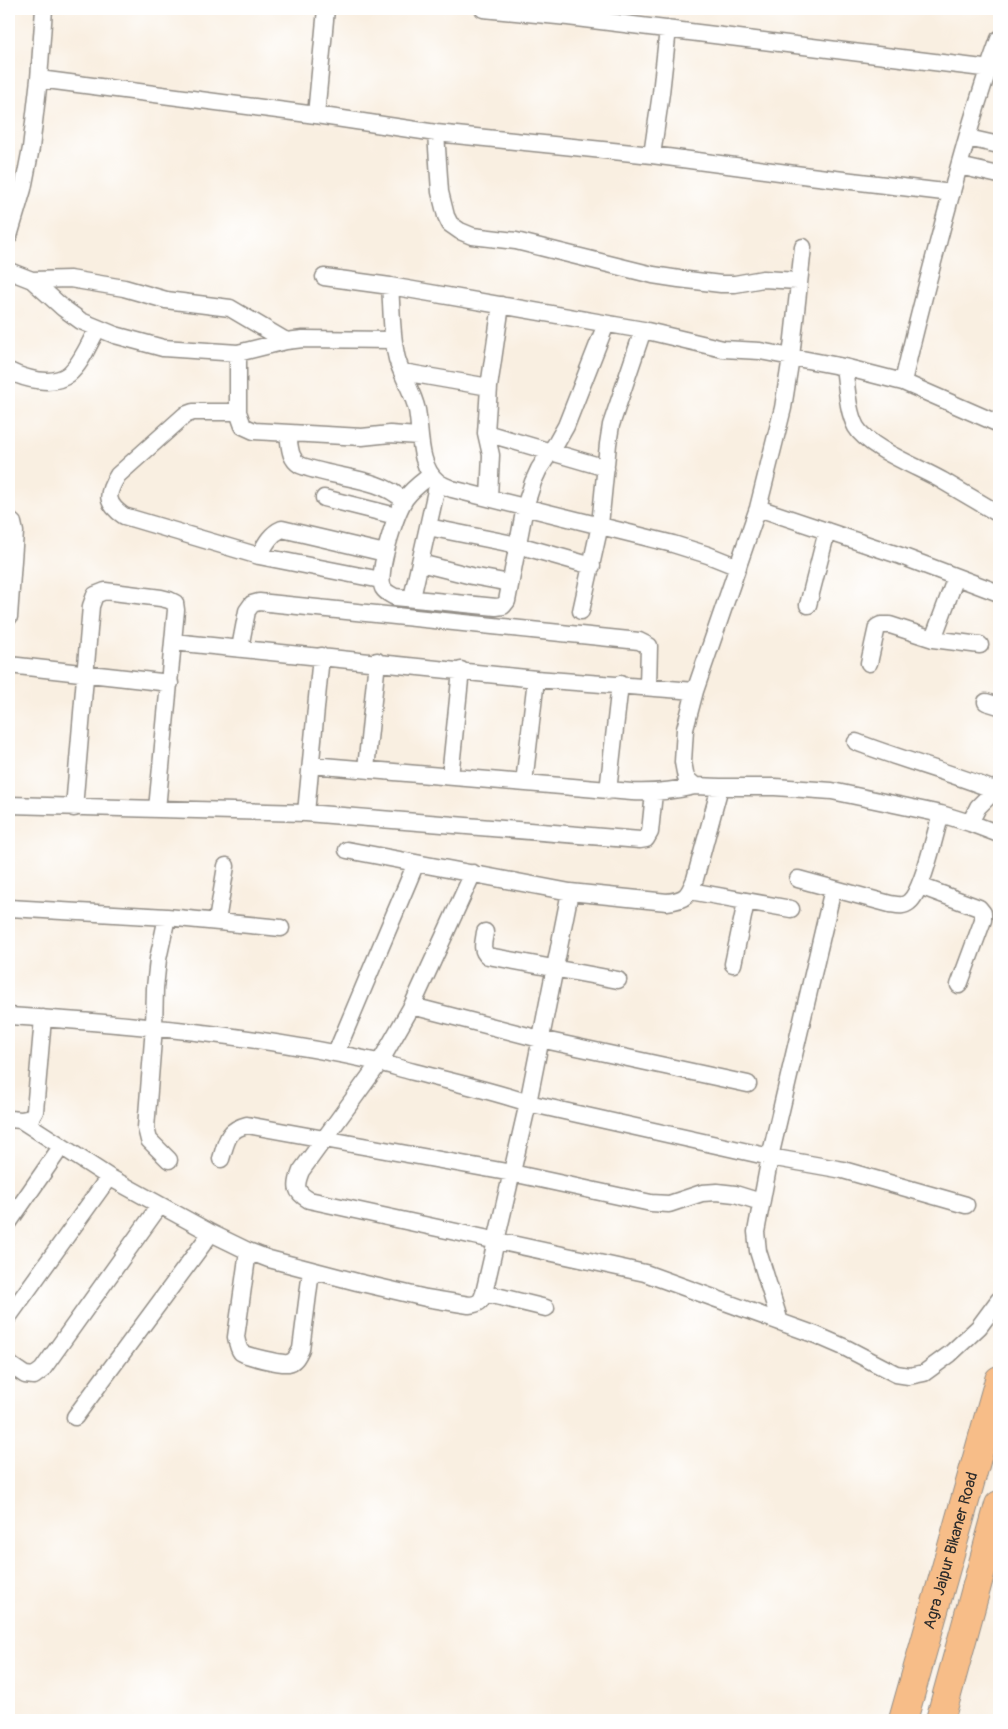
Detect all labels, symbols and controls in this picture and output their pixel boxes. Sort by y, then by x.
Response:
street label: Agra Jaipur Bikaner Road [919,1470,983,1632]

